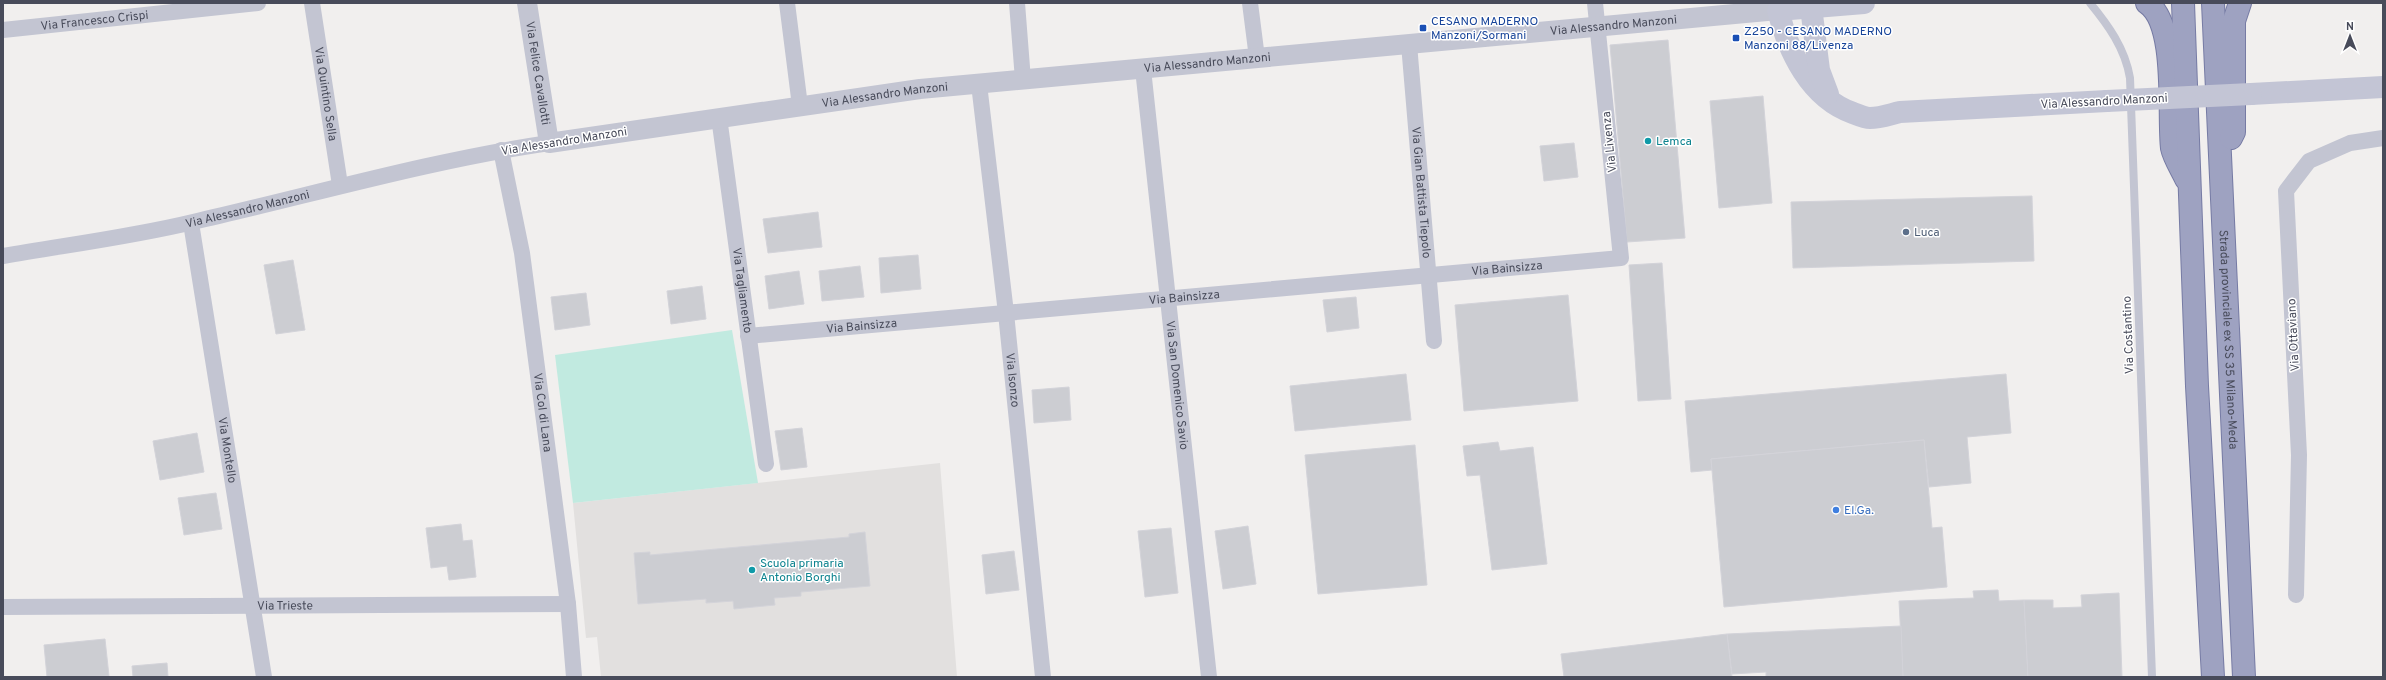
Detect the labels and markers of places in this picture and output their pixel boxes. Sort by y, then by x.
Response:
place label: CESANO MADERNO Manzoni/Sormani [1431,14,1538,44]
marker: CESANO MADERNO Manzoni/Sormani [1418,23,1428,33]
place label: Z250 - CESANO MADERNO Manzoni 88/Livenza [1744,24,1892,54]
marker: Z250 - CESANO MADERNO Manzoni 88/Livenza [1731,33,1741,43]
place label: Lemca [1656,134,1692,150]
marker: Lemca [1643,136,1653,146]
place label: Luca [1914,225,1940,241]
marker: Luca [1901,227,1911,237]
place label: El.Ga. [1844,503,1874,519]
marker: El.Ga. [1831,505,1841,515]
place label: Scuola primaria Antonio Borghi [760,556,844,586]
marker: Scuola primaria Antonio Borghi [747,565,757,575]

